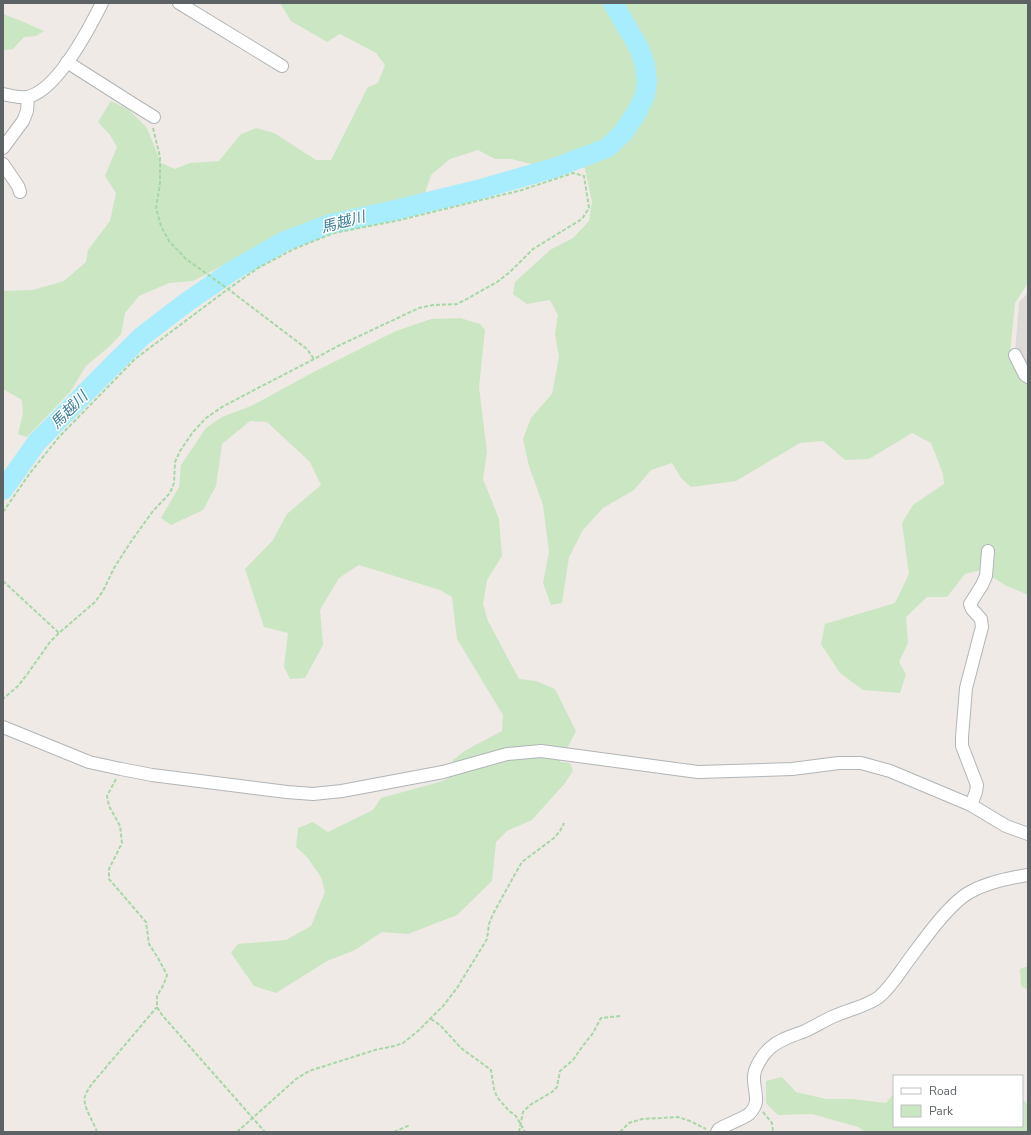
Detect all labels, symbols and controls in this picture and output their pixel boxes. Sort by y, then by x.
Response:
water label: 馬越川 [319,206,369,237]
water label: 馬越川 [46,386,93,433]
legend [893,1075,1023,1127]
text: Road [929,1083,957,1099]
text: Park [929,1103,954,1119]

